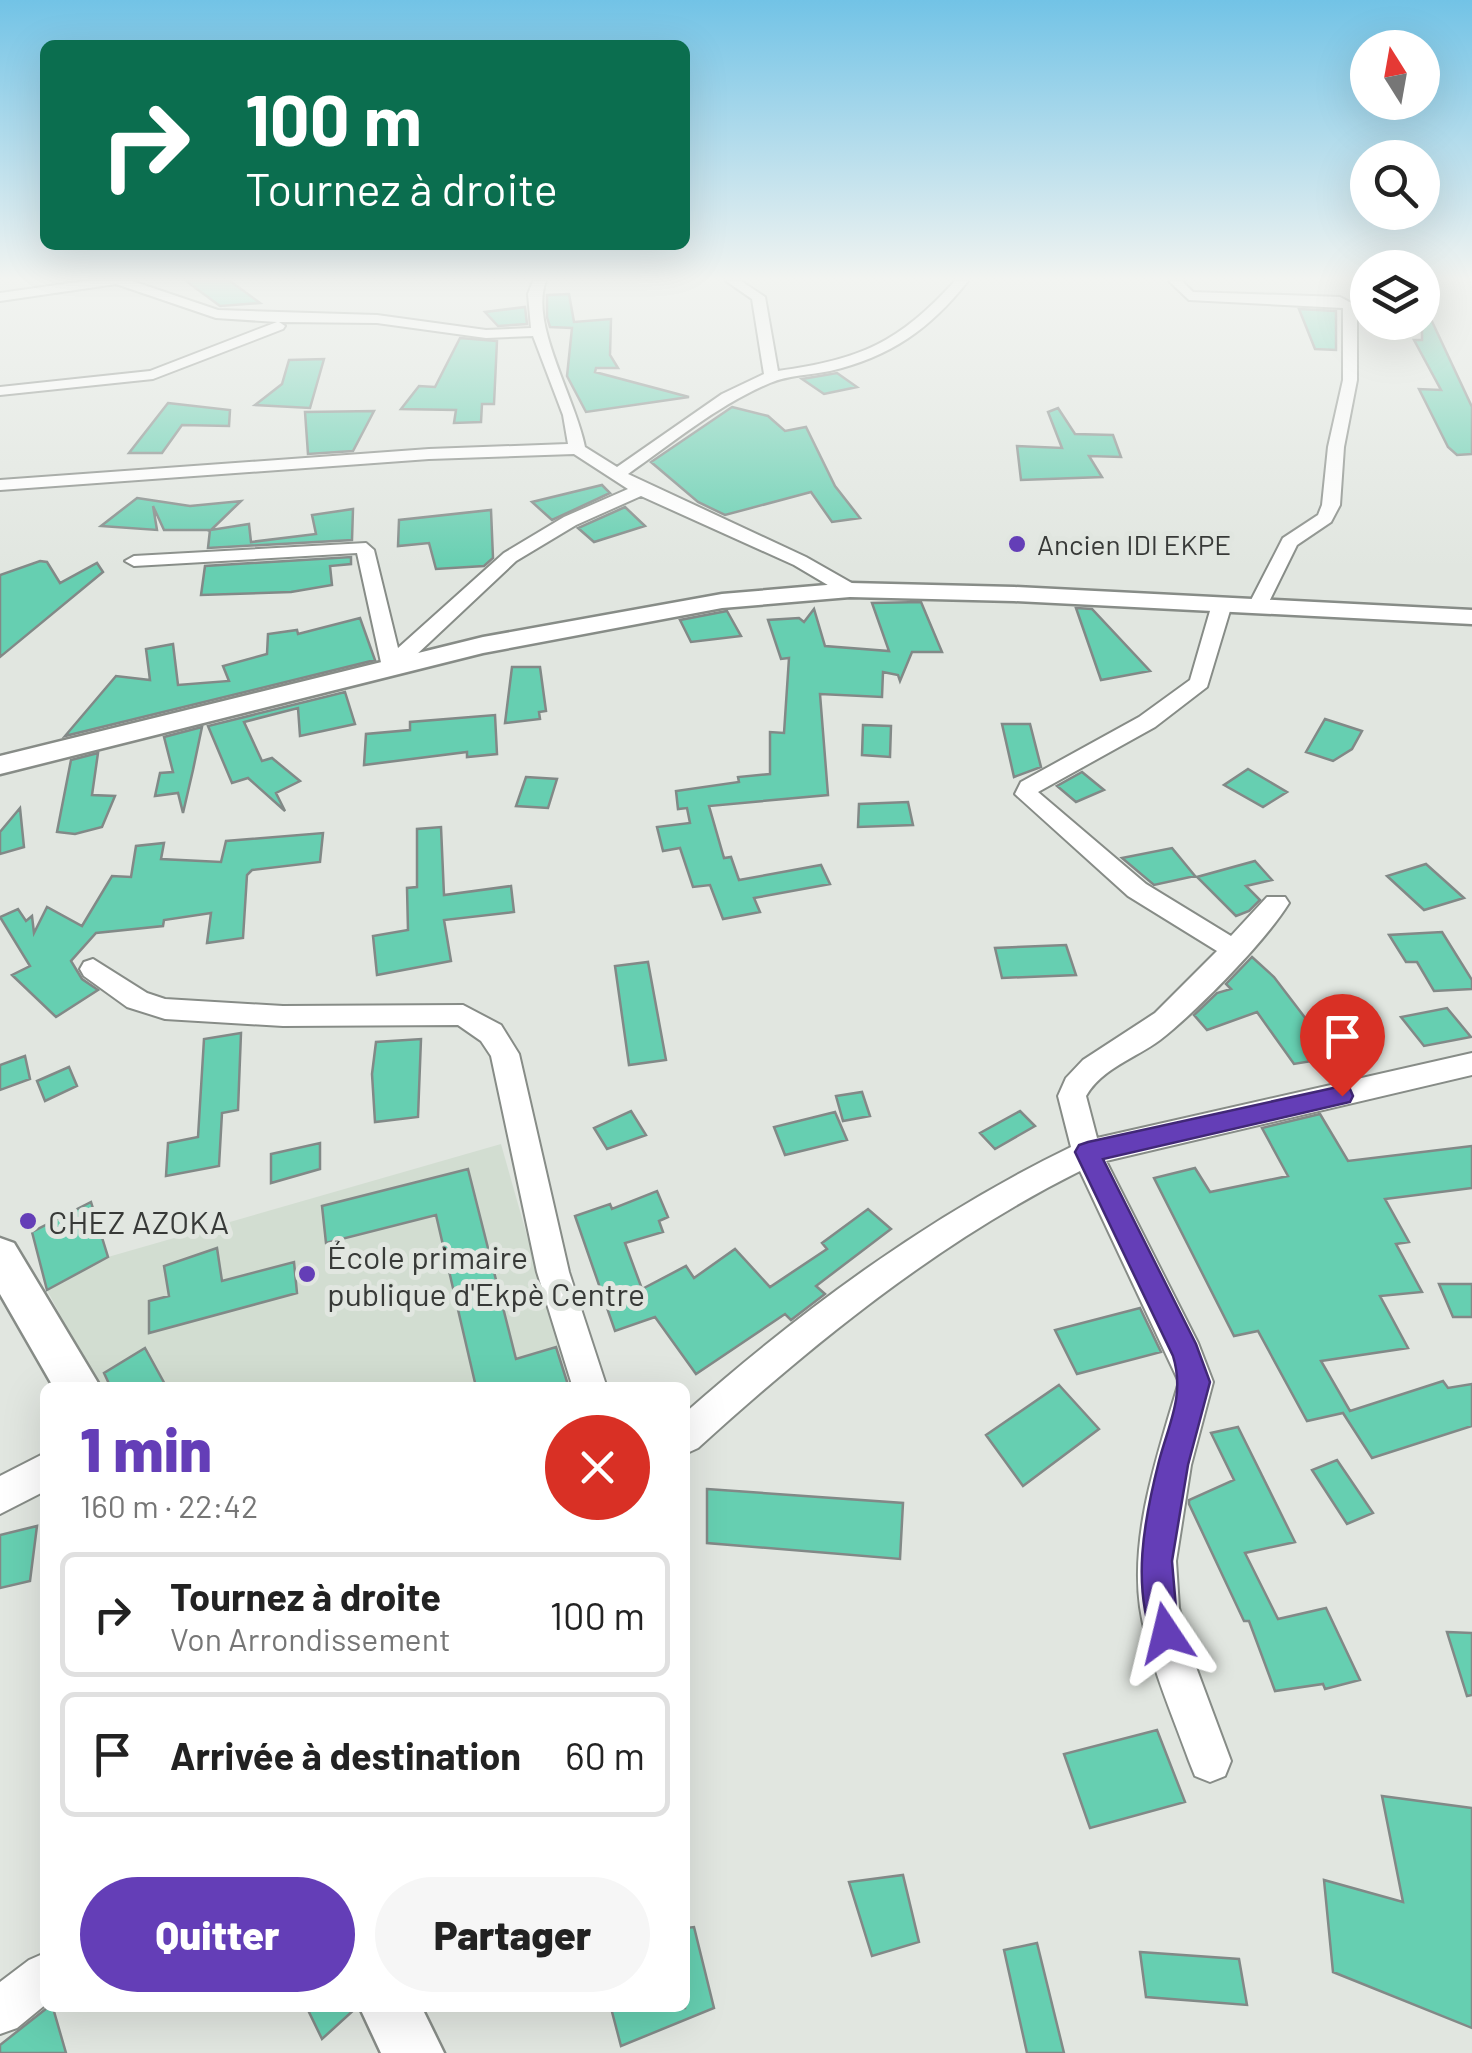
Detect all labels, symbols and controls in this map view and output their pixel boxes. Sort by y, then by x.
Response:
north arrow [1350,30,1440,120]
map controls [1350,30,1440,340]
text: 100 m [245,76,422,160]
icon: right [80,80,210,210]
button: search [1350,140,1440,230]
text: Tournez à droite [245,161,558,215]
button: layers [1350,250,1440,340]
place label: Ancien IDI EKPE [1037,527,1231,561]
marker: Ancien IDI EKPE [1006,533,1028,555]
pin [1300,994,1385,1097]
icon: arrive [1315,1009,1370,1064]
place label: CHEZ AZOKA [48,1202,229,1240]
marker: CHEZ AZOKA [17,1210,39,1232]
place label: École primaire publique d'Ekpè Centre [327,1237,645,1312]
marker: École primaire publique d'Ekpè Centre [296,1263,318,1285]
text: 1 min [80,1412,212,1484]
button: close [545,1415,650,1520]
text: 160 m · 22:42 [80,1486,258,1524]
text: Tournez à droite [170,1573,441,1619]
position arrow [1114,1581,1218,1685]
icon: right [85,1587,140,1642]
text: 100 m [550,1592,645,1638]
text: Von Arrondissement [170,1619,451,1657]
icon: arrive [85,1727,140,1782]
text: Arrivée à destination [170,1732,521,1778]
text: 60 m [565,1732,645,1778]
button: Quitter [80,1877,355,1992]
button: Partager [375,1877,650,1992]

